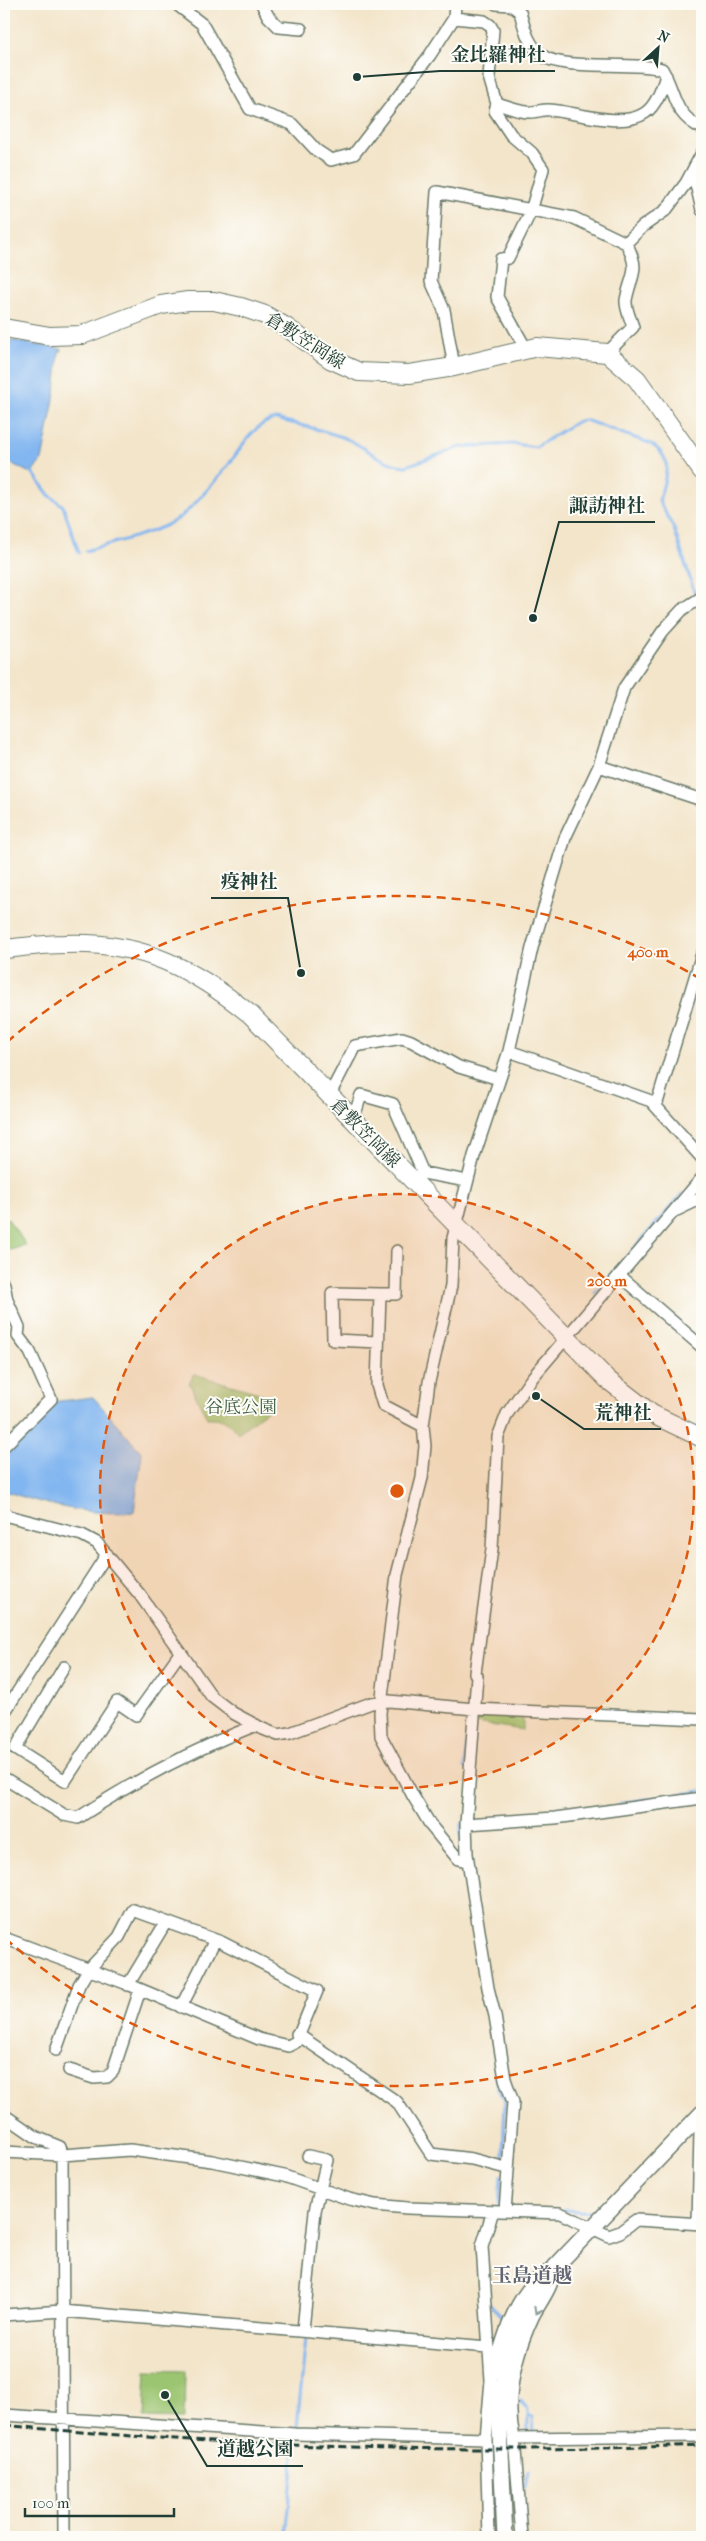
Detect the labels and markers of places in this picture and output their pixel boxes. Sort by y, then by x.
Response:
callout: 金比羅神社 [440,37,555,71]
callout: 諏訪神社 [559,488,655,522]
callout: 疫神社 [211,864,288,898]
callout: 荒神社 [584,1395,661,1429]
centre of rings [388,1482,406,1500]
callout: 道越公園 [207,2432,303,2466]

